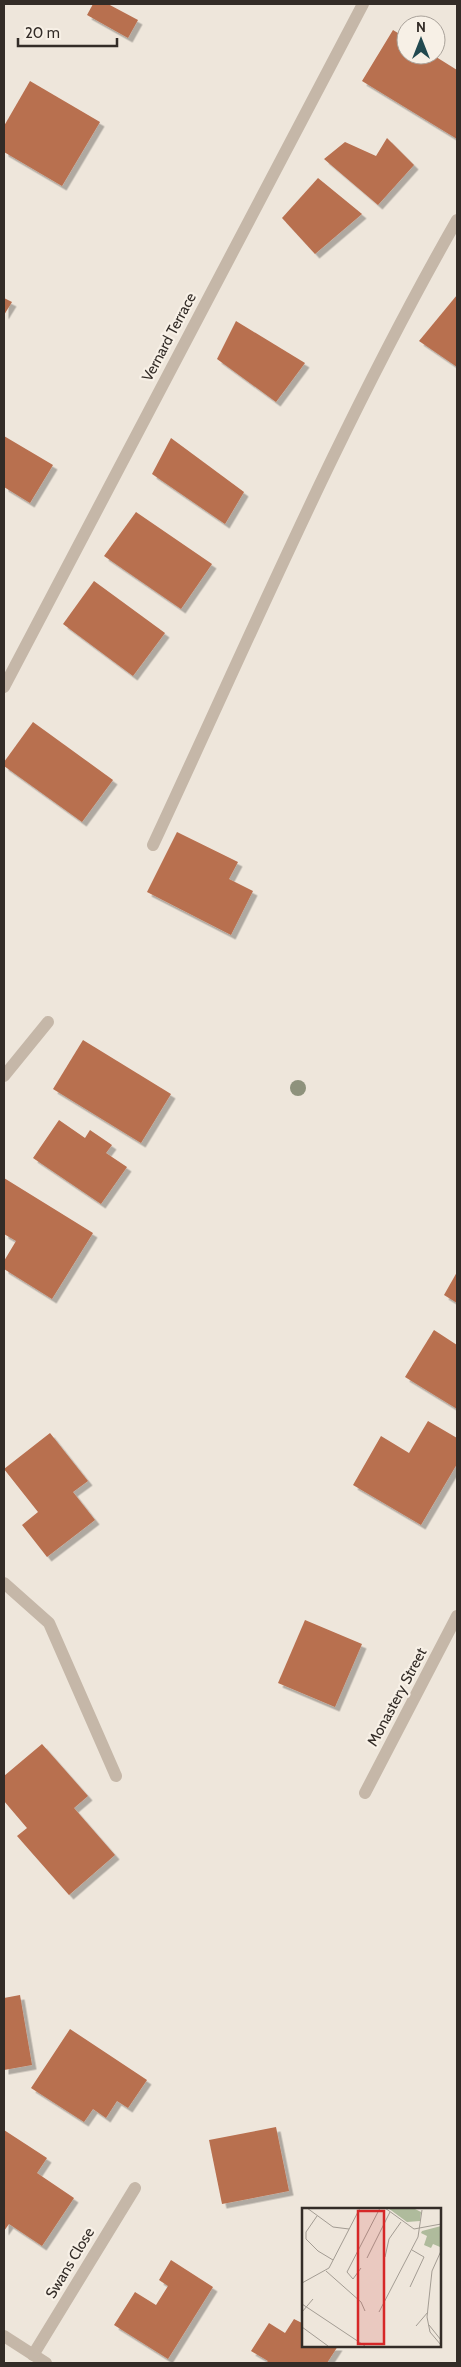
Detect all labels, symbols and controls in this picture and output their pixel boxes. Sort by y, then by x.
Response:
scale bar [18,15,116,47]
north arrow [396,15,446,65]
text: N [416,18,426,36]
text: 20 m [25,24,60,42]
street label: Vernard Terrace [138,289,200,384]
street label: Monastery Street [363,1645,431,1749]
inset map [302,2208,441,2347]
street label: Swans Close [42,2224,98,2302]

